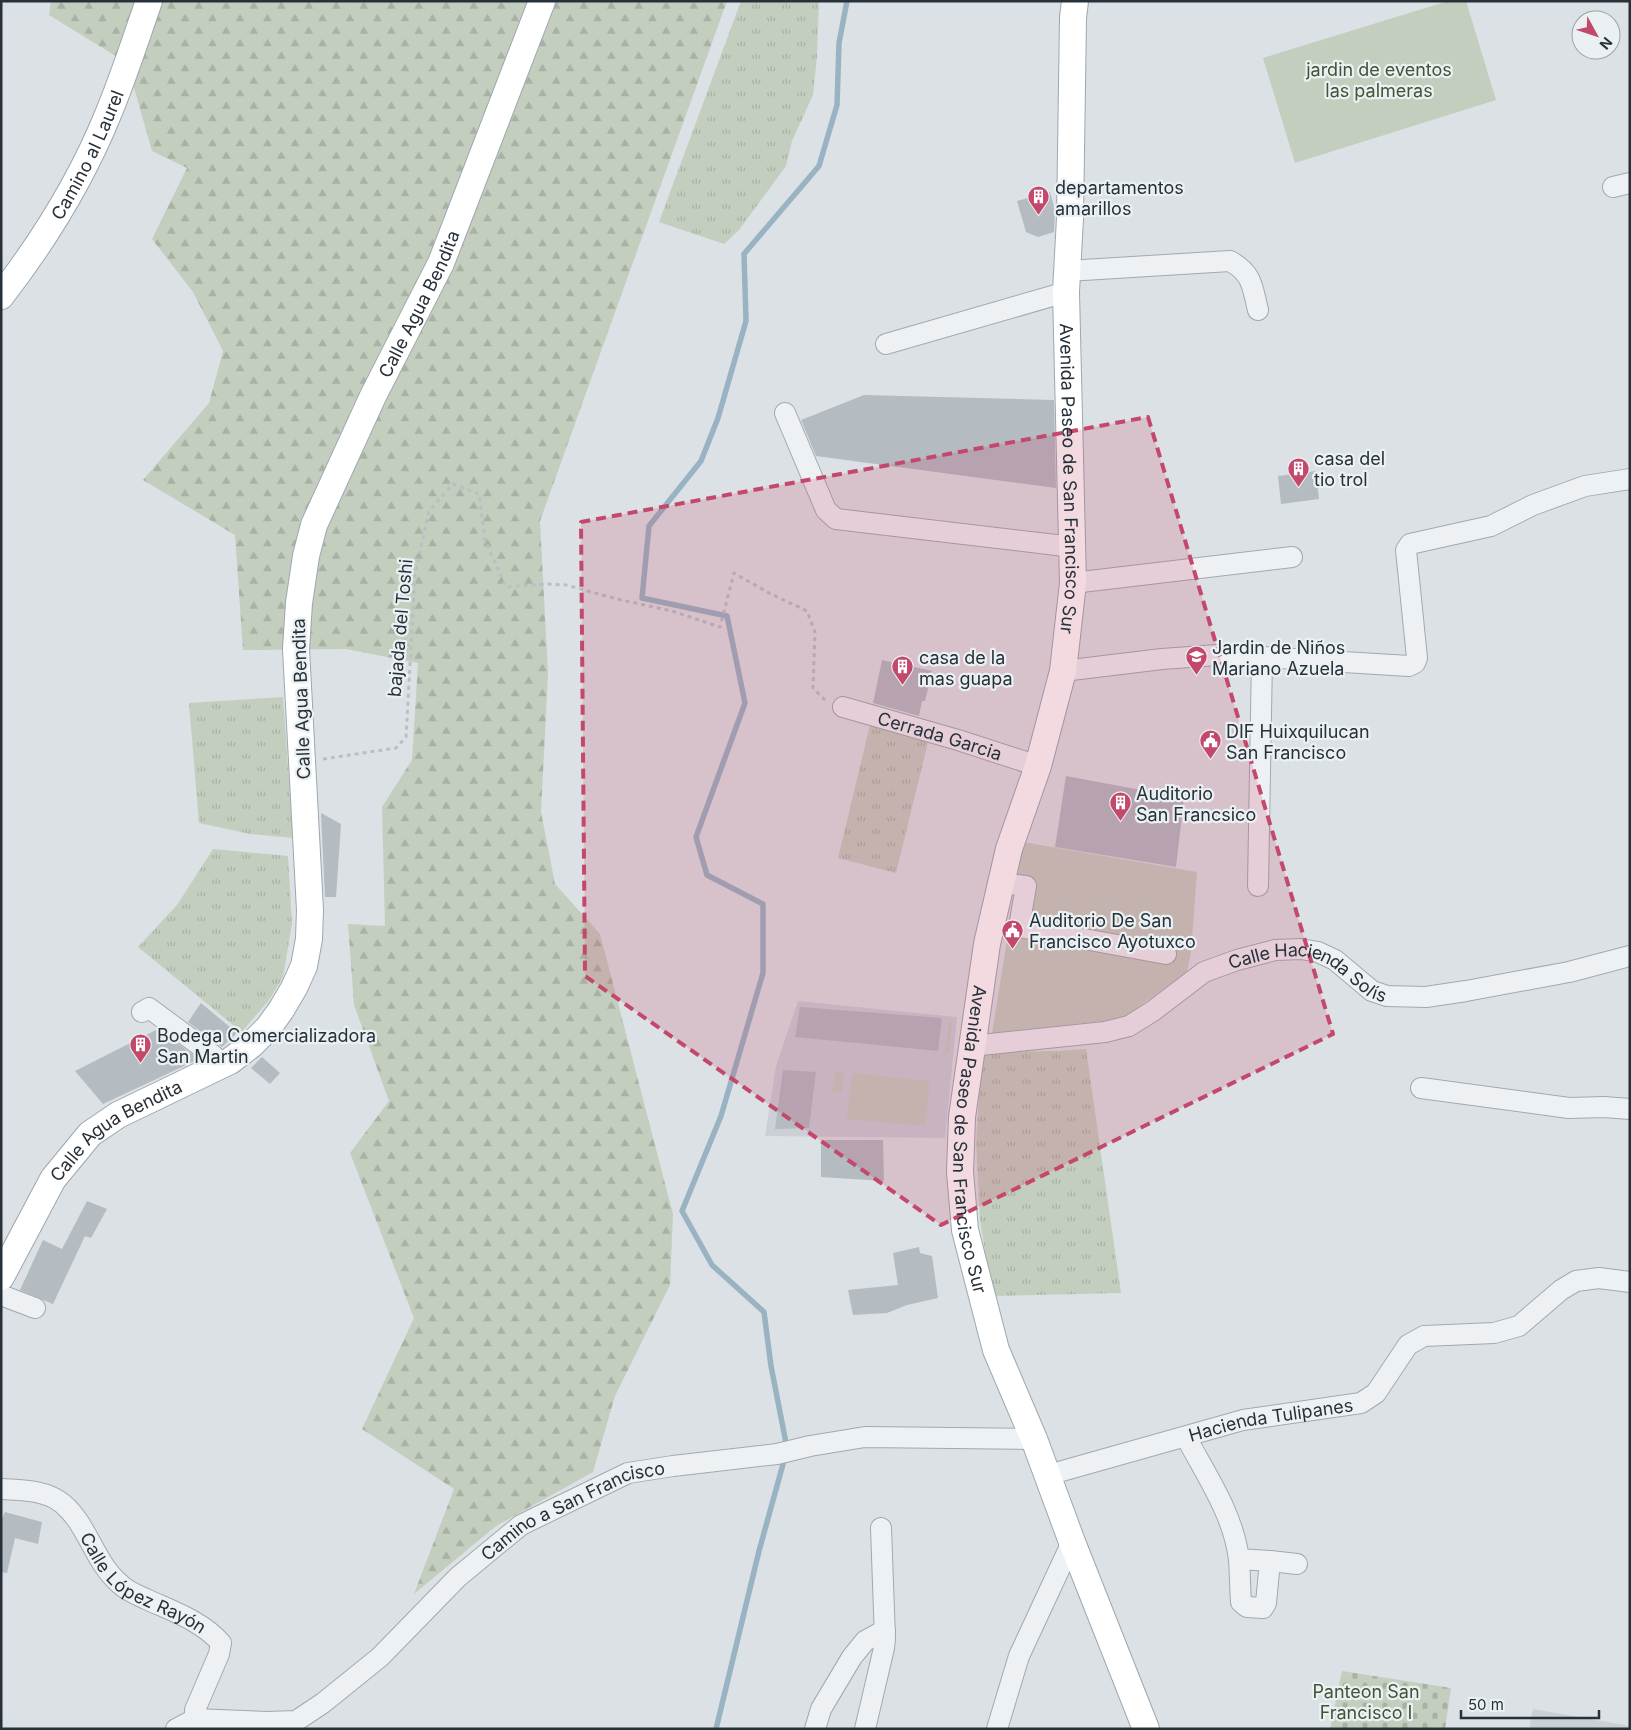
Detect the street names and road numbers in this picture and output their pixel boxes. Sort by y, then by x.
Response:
street label: Camino al Laurel [46,87,127,223]
street label: Calle Agua Bendita [374,227,463,381]
street label: Avenida Paseo de San Francisco Sur [1056,323,1084,635]
street label: bajada del Toshi [384,558,416,698]
street label: Calle Agua Bendita [288,618,314,780]
street label: Cerrada Garcia [875,707,1005,764]
street label: Calle Hacienda Solís [1225,938,1390,1006]
street label: Avenida Paseo de San Francisco Sur [972,984,994,1294]
street label: Calle Agua Bendita [45,1075,185,1185]
street label: Hacienda Tulipanes [1186,1394,1354,1445]
street label: Camino a San Francisco [476,1457,666,1565]
street label: Calle López Rayón [76,1528,211,1637]

